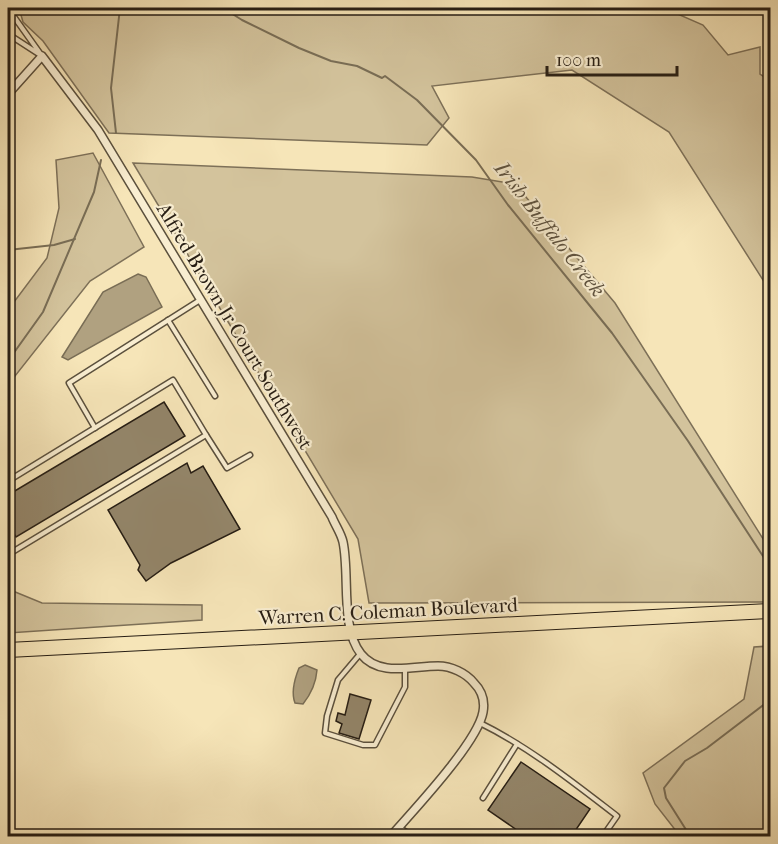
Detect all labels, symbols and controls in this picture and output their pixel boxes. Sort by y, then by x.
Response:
scale bar [547,39,678,77]
text: 100 m [556,50,601,71]
water label: Irish Buffalo Creek [489,156,610,301]
street label: Alfred Brown Jr Court Southwest [151,198,317,454]
street label: Warren C. Coleman Boulevard [257,593,519,630]

